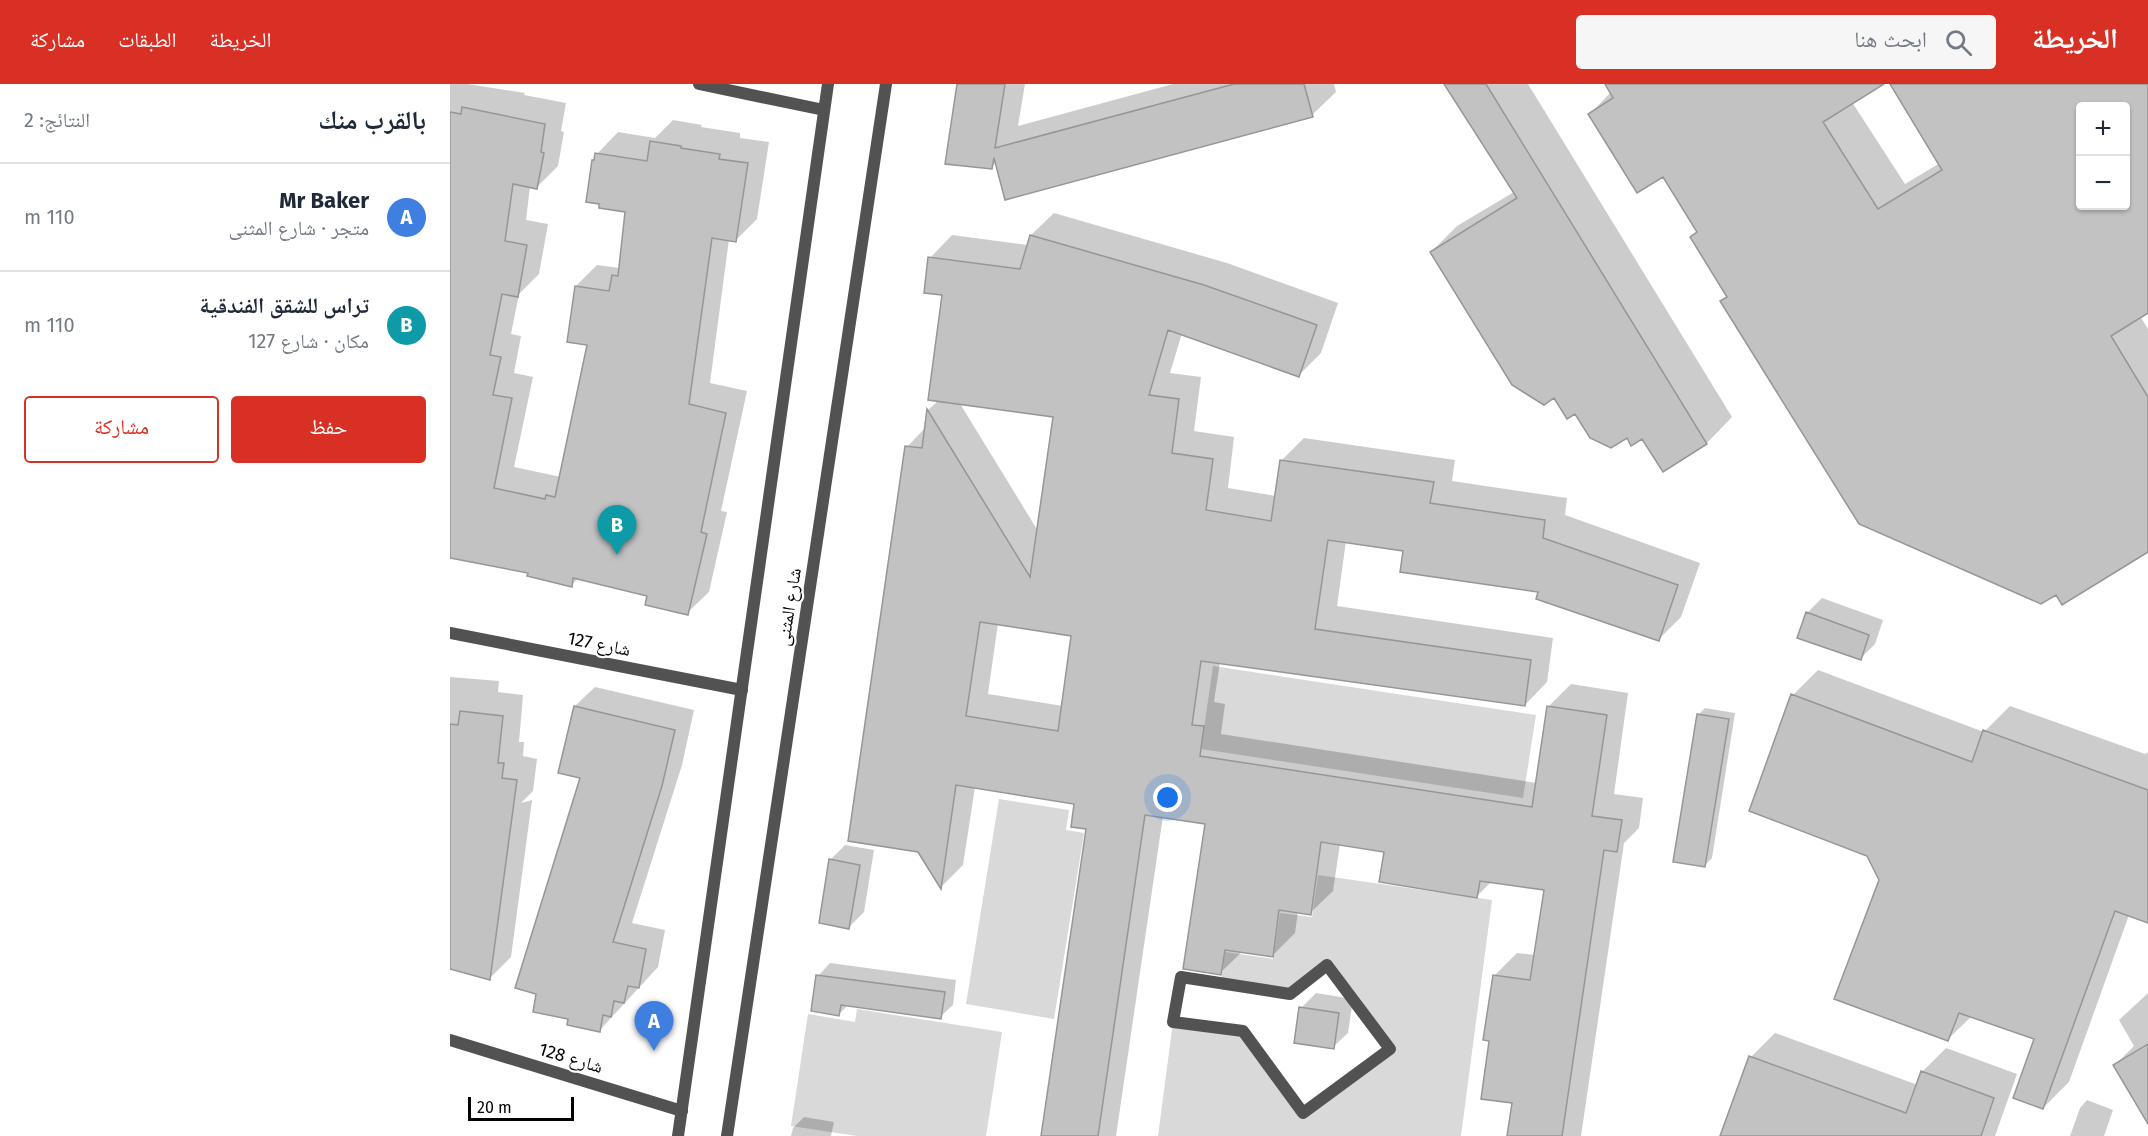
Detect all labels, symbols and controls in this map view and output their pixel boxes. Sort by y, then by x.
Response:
search box [1576,15,1996,69]
text: الخريطة [2032,22,2118,55]
text: ابحث هنا [1854,26,1927,53]
icon: search [1942,26,1975,59]
text: مشاركة [30,27,85,53]
text: الطبقات [118,27,177,53]
text: الخريطة [210,27,271,53]
map controls [2076,102,2130,210]
button: + [2076,102,2130,156]
text: بالقرب منك [318,105,426,136]
text: النتائج: 2 [24,108,90,132]
button: − [2076,156,2130,210]
text: Mr Baker [279,187,369,214]
text: 110 m [24,205,75,229]
text: A [401,205,412,229]
text: متجر · شارع المثنى [229,216,369,240]
text: تراس للشقق الفندقية [200,292,369,319]
text: 110 m [24,313,75,337]
text: B [400,313,413,337]
text: مكان · شارع 127 [248,329,369,353]
button: مشاركة [24,396,219,463]
button: حفظ [231,396,426,463]
pin: B [598,506,636,555]
street label: شارع المثنى [772,566,806,648]
street label: شارع 127 [566,627,632,661]
your location [1153,783,1182,812]
pin: A [634,1002,674,1051]
street label: شارع 128 [536,1038,606,1078]
scale bar [468,1094,574,1122]
text: 20 m [477,1098,512,1117]

